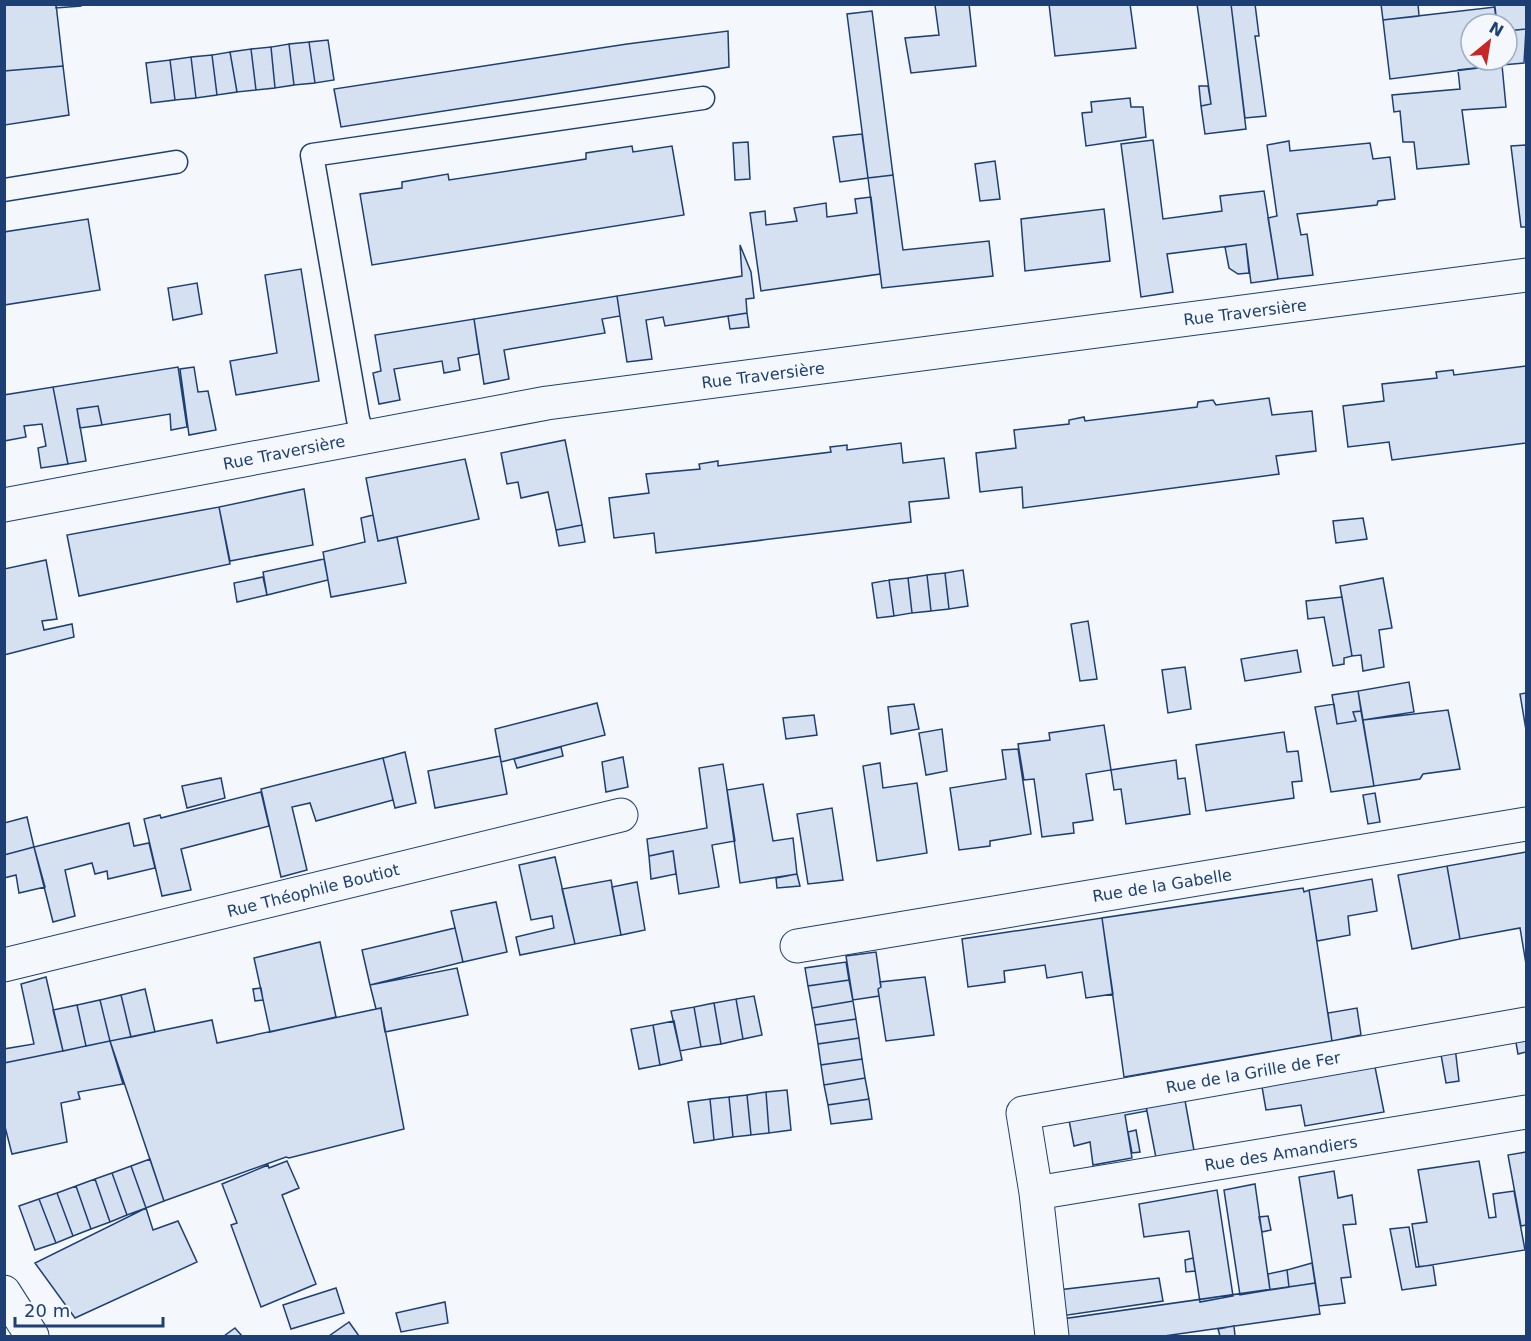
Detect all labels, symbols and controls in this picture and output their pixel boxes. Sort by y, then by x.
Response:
north arrow [1459,12,1519,72]
text: N [1486,18,1507,41]
street label: Rue Traversière [1182,296,1308,329]
street label: Rue Traversière [700,359,826,392]
street label: Rue Traversière [221,431,347,474]
street label: Rue Théophile Boutiot [225,860,401,921]
street label: Rue de la Gabelle [1091,865,1233,906]
street label: Rue de la Grille de Fer [1164,1048,1342,1097]
street label: Rue des Amandiers [1203,1132,1359,1175]
scale bar [15,1290,164,1328]
text: 20 m [24,1300,70,1321]

